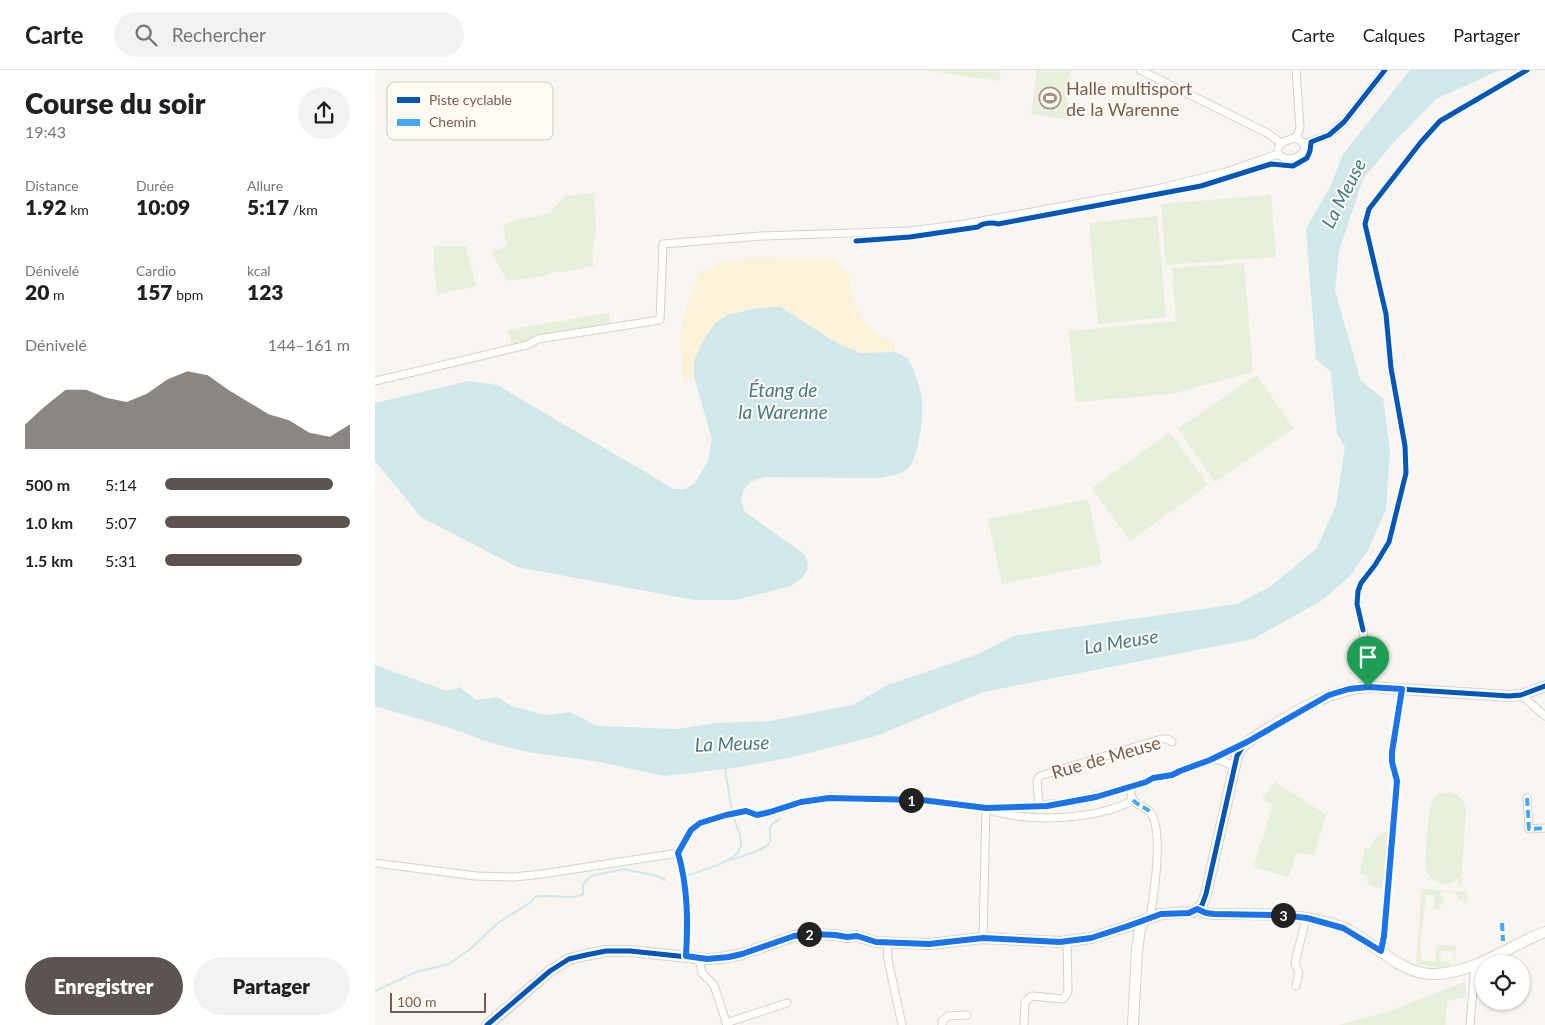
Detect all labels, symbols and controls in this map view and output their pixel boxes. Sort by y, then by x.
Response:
search box [114,12,464,57]
text: Carte [25,20,84,49]
icon: search [132,21,160,49]
text: Rechercher [172,23,266,46]
text: Carte [1291,24,1335,46]
text: Calques [1363,24,1425,46]
text: Partager [1453,24,1520,46]
place label: Halle multisport de la Warenne [1066,77,1193,120]
legend [387,82,553,140]
text: Course du soir [25,86,205,120]
sports icon: Halle multisport de la Warenne [1038,86,1062,110]
button: share [298,87,350,139]
text: Piste cyclable [429,91,512,108]
text: Chemin [429,113,476,130]
text: 19:43 [25,122,66,141]
water label: La Meuse [1316,154,1370,232]
text: Distance [25,177,79,194]
text: Durée [136,177,174,194]
text: Allure [247,177,283,194]
text: 1.92 [25,194,67,219]
text: 10:09 [136,194,190,219]
text: 5:17 [247,194,289,219]
text: km [67,201,89,218]
text: /km [289,201,318,218]
text: Dénivelé [25,262,79,279]
text: Cardio [136,262,176,279]
text: kcal [247,262,271,279]
text: 20 [25,279,49,304]
text: 157 [136,279,173,304]
text: 123 [247,279,284,304]
text: m [49,286,64,303]
text: bpm [173,286,203,303]
text: Dénivelé [25,335,87,354]
text: 144–161 m [268,335,350,354]
water label: Étang de la Warenne [738,378,828,423]
text: 500 m [25,475,70,494]
text: 5:14 [105,475,137,494]
text: 1.0 km [25,513,73,532]
text: 5:07 [105,513,137,532]
text: 1.5 km [25,551,73,570]
text: 5:31 [105,551,137,570]
water label: La Meuse [1082,624,1160,658]
pin [1347,636,1389,687]
icon: arrive [1354,643,1382,671]
water label: La Meuse [694,730,770,756]
street label: Rue de Meuse [1049,731,1163,783]
pin: 1 [899,788,923,812]
text: 1 [907,792,916,809]
pin: 3 [1271,902,1295,928]
text: 3 [1279,907,1288,924]
pin: 2 [797,922,821,946]
text: 2 [805,926,814,943]
map controls [1475,955,1530,1010]
button: locate [1475,955,1530,1010]
button: Enregistrer [25,957,183,1015]
button: Partager [193,957,350,1015]
scale bar [390,990,486,1013]
text: 100 m [397,993,436,1010]

